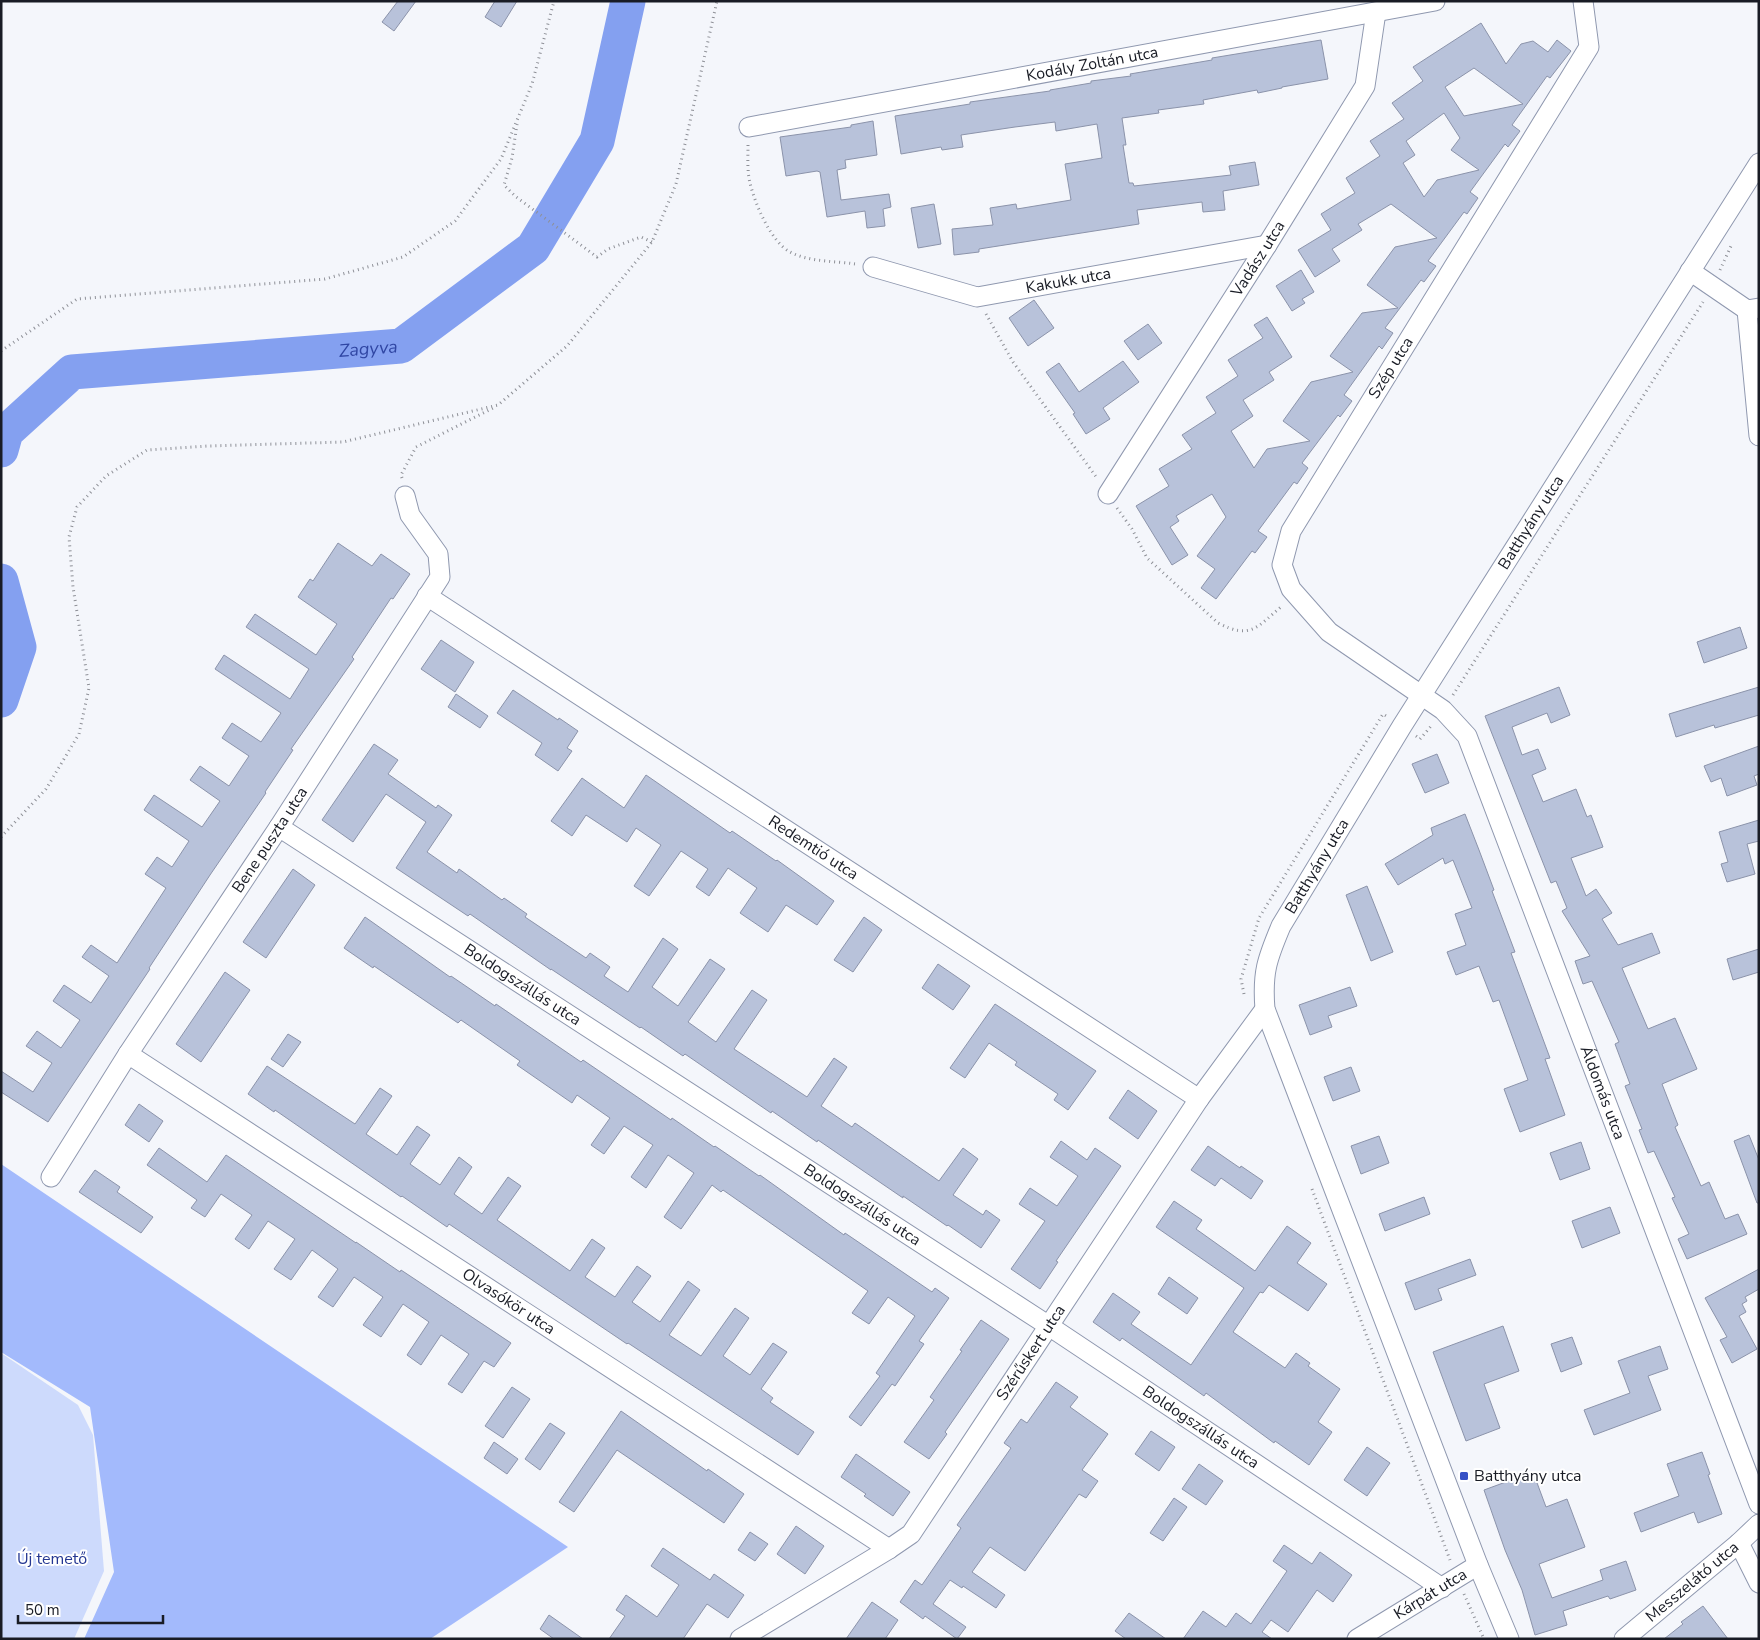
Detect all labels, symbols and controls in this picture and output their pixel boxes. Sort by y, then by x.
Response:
street label: Kodály Zoltán utca [1024,41,1160,87]
street label: Vadász utca [1225,217,1290,302]
street label: Kakukk utca [1024,262,1113,299]
street label: Szép utca [1363,333,1419,403]
water label: Zagyva [338,334,398,363]
street label: Batthyány utca [1493,471,1569,574]
street label: Bene puszta utca [227,783,313,897]
street label: Redemtió utca [764,810,863,885]
street label: Batthyány utca [1280,815,1354,918]
street label: Boldogszállás utca [459,939,585,1031]
street label: Áldomás utca [1575,1042,1630,1143]
street label: Boldogszállás utca [799,1159,925,1251]
street label: Olvasókör utca [458,1263,559,1340]
street label: Szérűskert utca [991,1301,1071,1405]
street label: Boldogszállás utca [1138,1380,1263,1474]
place label: Batthyány utca [1474,1465,1582,1487]
marker: Batthyány utca [1458,1470,1470,1482]
street label: Messzelátó utca [1641,1537,1744,1627]
park label: Új temető [17,1548,87,1570]
street label: Kárpát utca [1390,1563,1471,1625]
scale bar [18,1592,162,1624]
text: 50 m [25,1600,60,1620]

